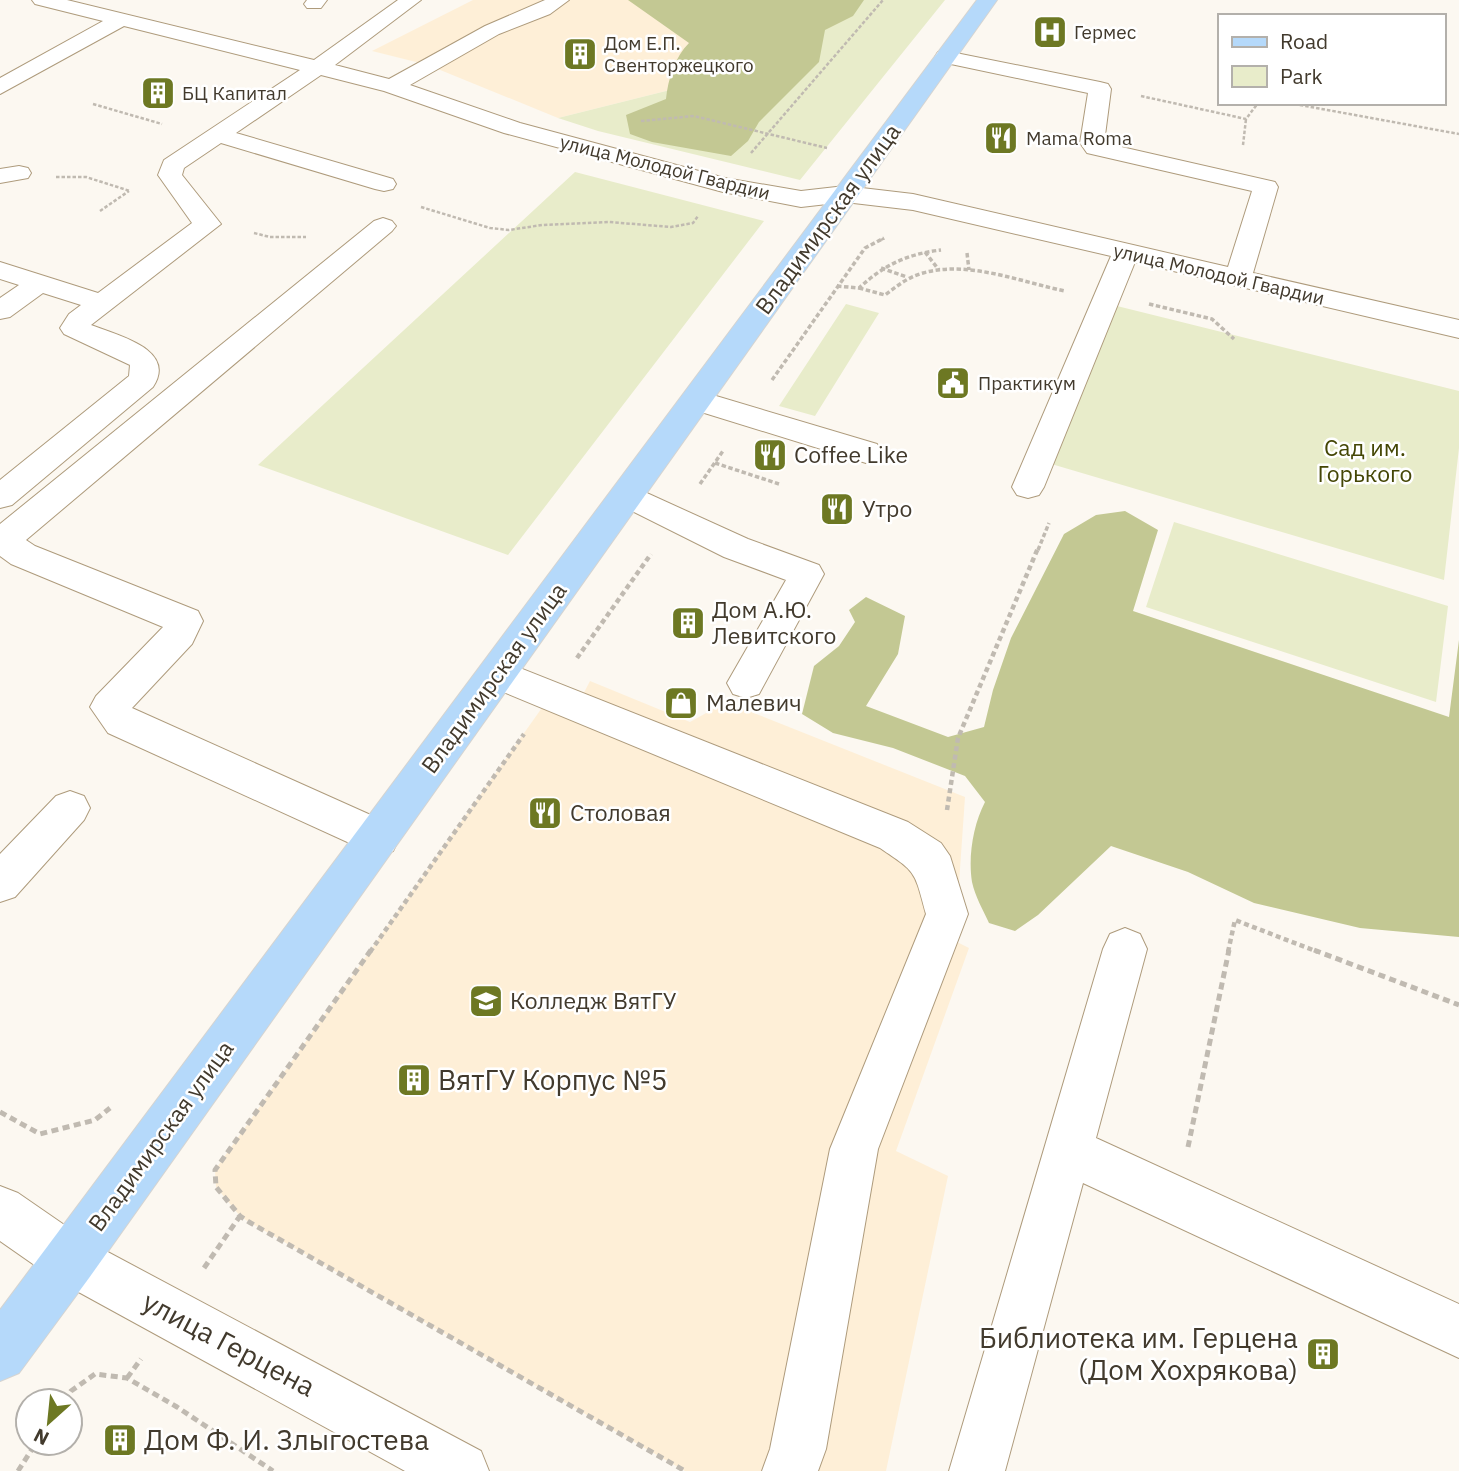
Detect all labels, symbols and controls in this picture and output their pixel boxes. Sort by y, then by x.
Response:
hospital icon: Гермес [1031,13,1069,51]
legend [1218,14,1445,105]
place label: Гермес [1074,20,1137,44]
text: Road [1280,27,1328,55]
place label: Дом Е.П. Свенторжецкого [604,31,754,77]
building icon: Дом Е.П. Свенторжецкого [561,35,599,73]
text: Park [1280,62,1323,90]
building icon: БЦ Капитал [139,74,177,112]
place label: БЦ Капитал [182,81,287,105]
street label: Владимирская улица [748,117,907,320]
restaurant icon: Mama Roma [982,119,1020,157]
place label: Mama Roma [1026,126,1132,150]
street label: улица Молодой Гвардии [557,129,773,205]
street label: улица Молодой Гвардии [1111,238,1327,310]
public building icon: Практикум [934,364,972,402]
place label: Практикум [978,371,1076,395]
park label: Сад им. Горького [1318,432,1412,488]
restaurant icon: Coffee Like [751,436,789,474]
place label: Coffee Like [794,439,908,469]
restaurant icon: Утро [818,490,856,528]
place label: Утро [862,493,912,523]
street label: Владимирская улица [414,576,573,779]
place label: Дом А.Ю. Левитского [712,594,836,650]
building icon: Дом А.Ю. Левитского [669,604,707,642]
shop icon: Малевич [662,684,700,722]
place label: Малевич [706,687,802,717]
restaurant icon: Столовая [526,794,564,832]
place label: Столовая [570,797,671,827]
school or university icon: Колледж ВятГУ [467,982,505,1020]
place label: Колледж ВятГУ [510,985,677,1015]
street label: Владимирская улица [81,1034,240,1237]
building icon: ВятГУ Корпус №5 [395,1061,433,1099]
place label: ВятГУ Корпус №5 [438,1061,668,1098]
street label: улица Герцена [136,1282,322,1405]
place label: Библиотека им. Герцена (Дом Хохрякова) [979,1319,1298,1388]
building icon: Библиотека им. Герцена (Дом Хохрякова) [1304,1335,1342,1373]
north arrow [14,1387,84,1457]
building icon: Дом Ф. И. Злыгостева [101,1421,139,1459]
place label: Дом Ф. И. Злыгостева [144,1421,429,1458]
text: N [30,1423,53,1451]

